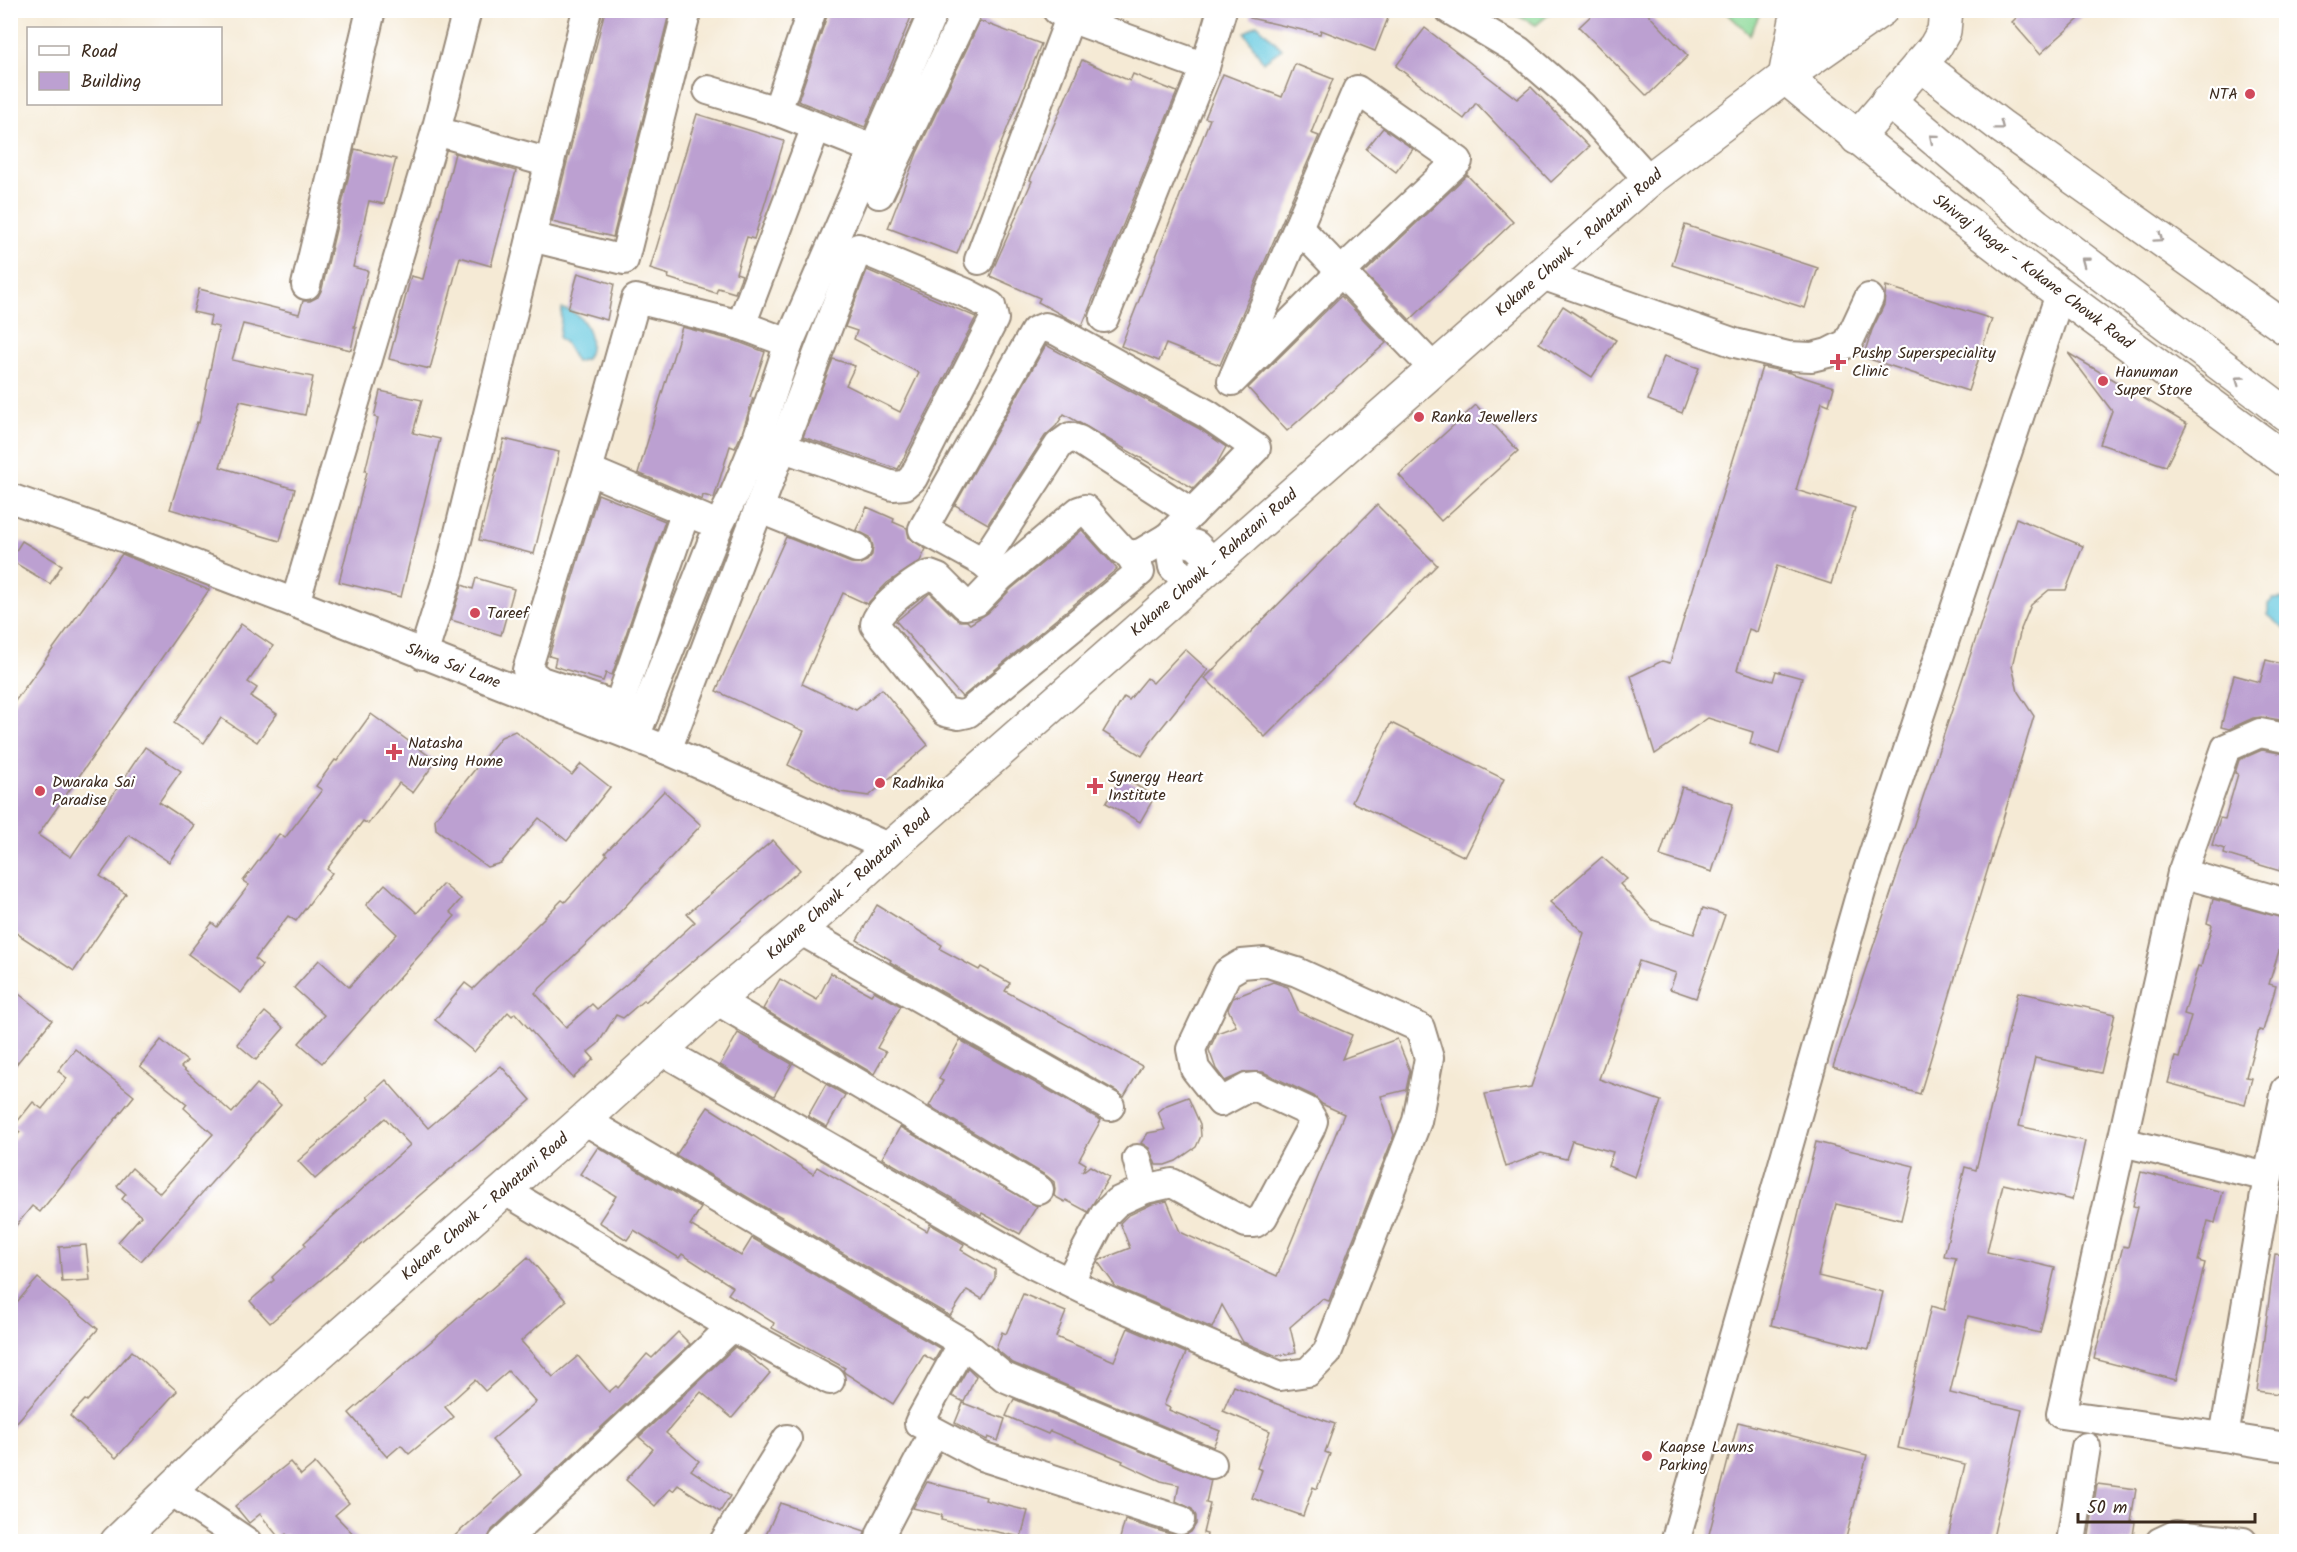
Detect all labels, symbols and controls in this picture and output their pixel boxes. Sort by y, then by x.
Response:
legend [27,27,222,105]
text: Road [81,38,118,67]
text: Building [81,68,141,97]
place label: NTA [2209,82,2238,107]
marker: NTA [2243,87,2257,101]
one-way arrow [1993,118,2004,129]
one-way arrow [1929,134,1940,145]
street label: Kokane Chowk - Rahatani Road [1490,162,1669,323]
street label: Shivraj Nagar - Kokane Chowk Road [1927,188,2140,357]
one-way arrow [2153,231,2164,242]
one-way arrow [2080,257,2091,268]
place label: Pushp Superspeciality Clinic [1852,341,1996,384]
marker: Pushp Superspeciality Clinic [1829,353,1847,371]
place label: Hanuman Super Store [2115,360,2192,403]
marker: Hanuman Super Store [2096,374,2110,388]
one-way arrow [2235,376,2246,387]
place label: Ranka Jewellers [1431,405,1538,430]
marker: Ranka Jewellers [1412,410,1426,424]
street label: Kokane Chowk - Rahatani Road [1125,482,1304,643]
place label: Tareef [487,601,531,626]
marker: Tareef [468,606,482,620]
street label: Shiva Sai Lane [402,636,504,696]
place label: Natasha Nursing Home [408,731,503,774]
marker: Natasha Nursing Home [385,743,403,761]
place label: Synergy Heart Institute [1108,765,1204,808]
place label: Dwaraka Sai Paradise [52,770,136,813]
place label: Radhika [892,771,944,796]
marker: Radhika [873,776,887,790]
marker: Synergy Heart Institute [1086,777,1104,795]
marker: Dwaraka Sai Paradise [33,784,47,798]
street label: Kokane Chowk - Rahatani Road [761,803,938,966]
street label: Kokane Chowk - Rahatani Road [396,1126,575,1287]
place label: Kaapse Lawns Parking [1659,1435,1754,1478]
marker: Kaapse Lawns Parking [1640,1449,1654,1463]
scale bar [2078,1486,2255,1524]
text: 50 m [2087,1494,2127,1523]

